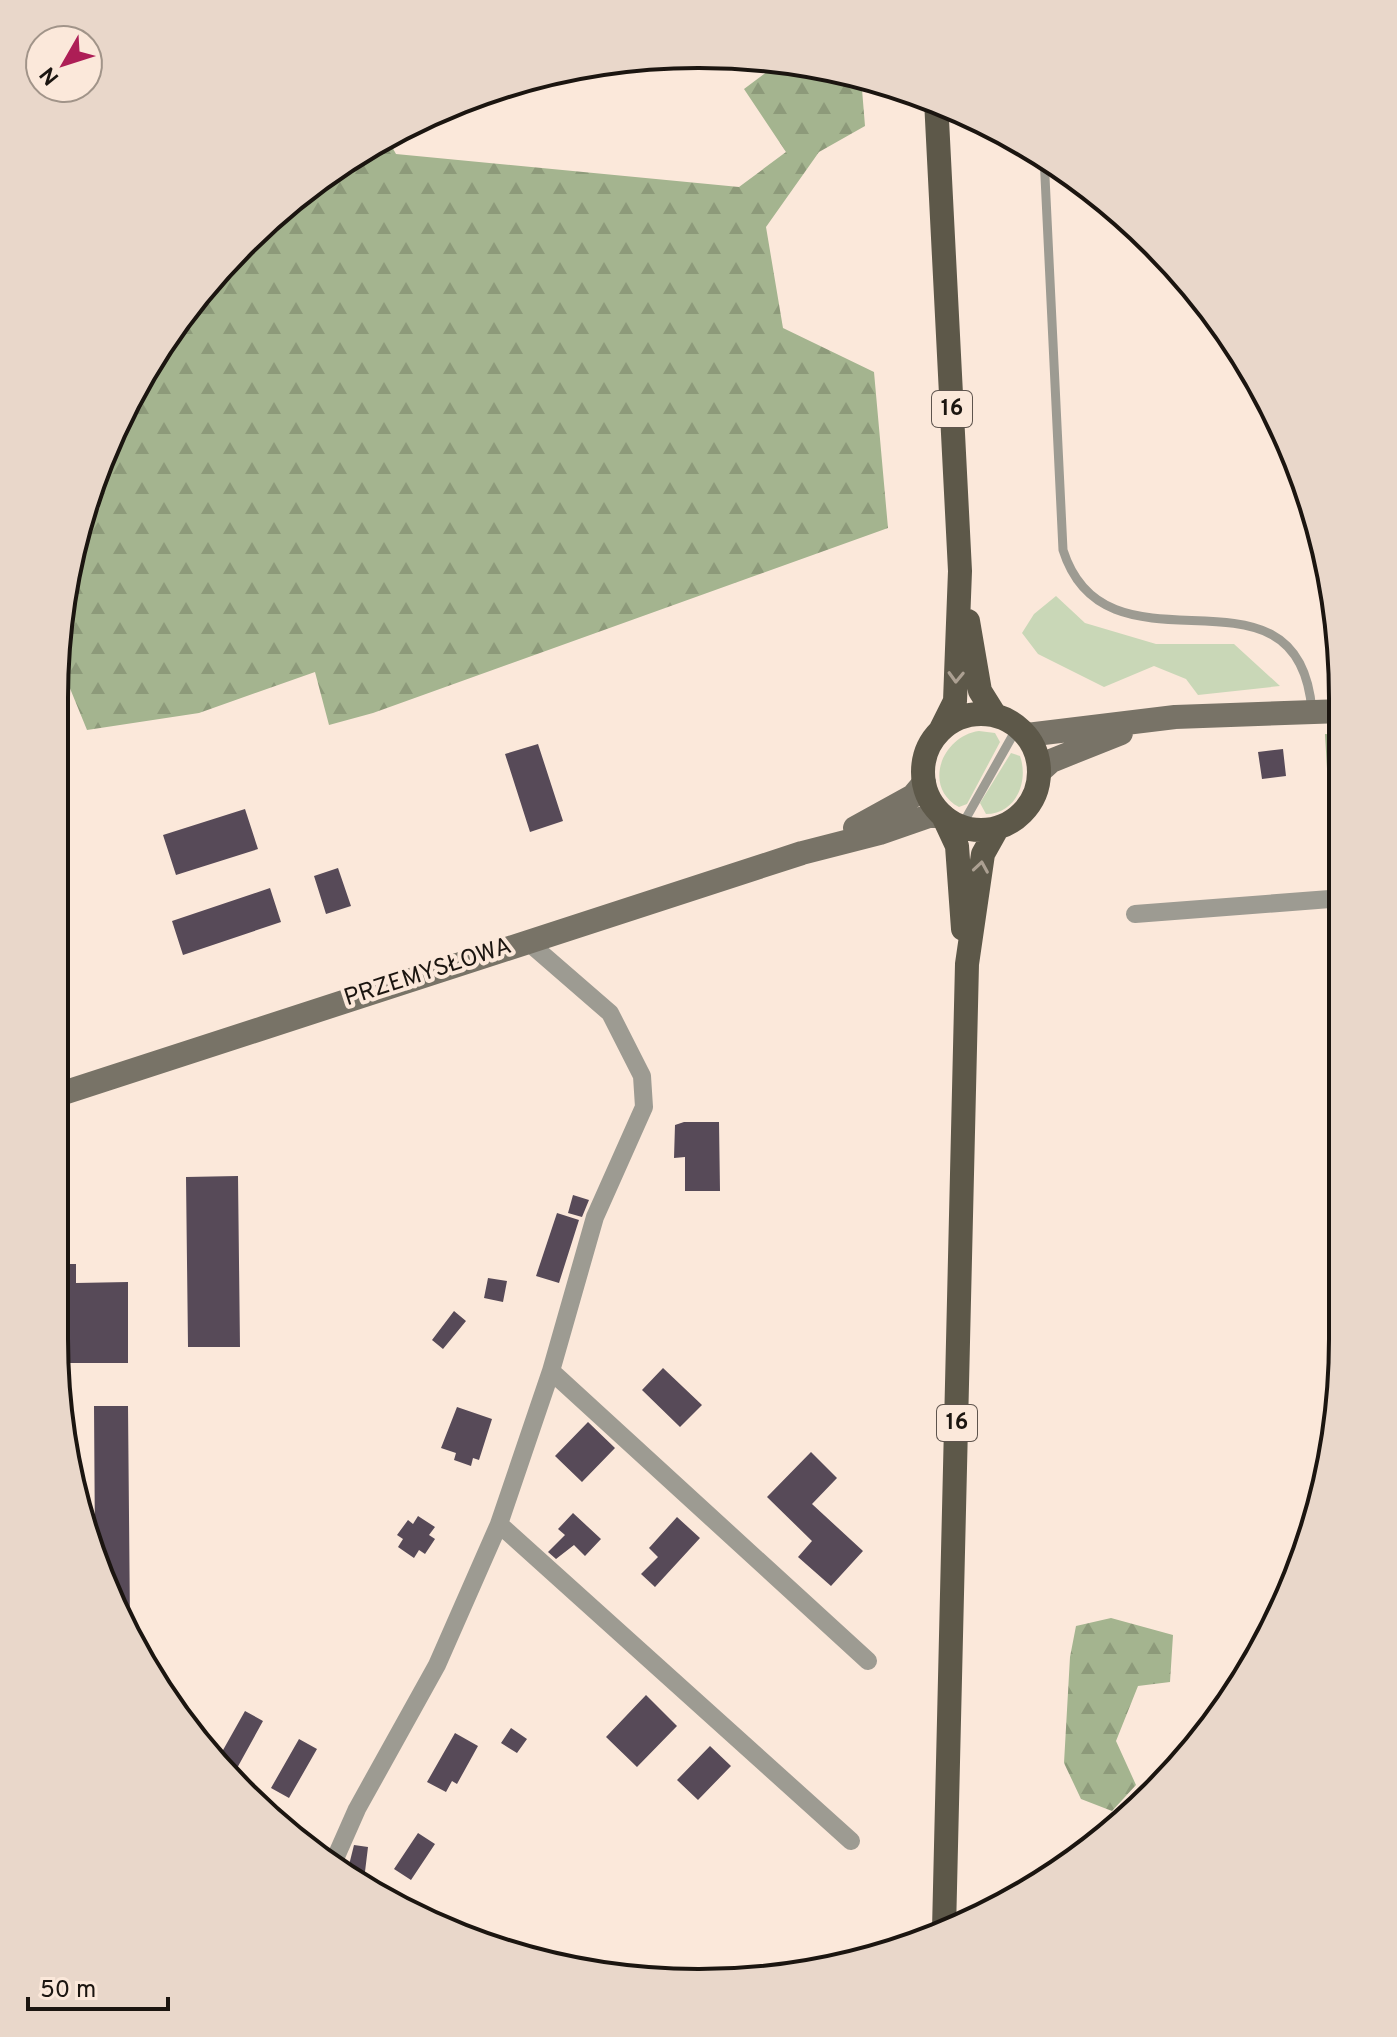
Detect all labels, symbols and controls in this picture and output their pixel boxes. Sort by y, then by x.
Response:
north arrow [24,24,104,104]
text: N [35,60,66,90]
road number: 16 [932,391,972,427]
one-way arrow [947,671,964,684]
one-way arrow [972,860,989,874]
street label: PRZEMYSŁOWA [341,932,515,1014]
road number: 16 [937,1405,977,1441]
scale bar [28,1961,168,2011]
text: 50 m [40,1976,96,2006]

